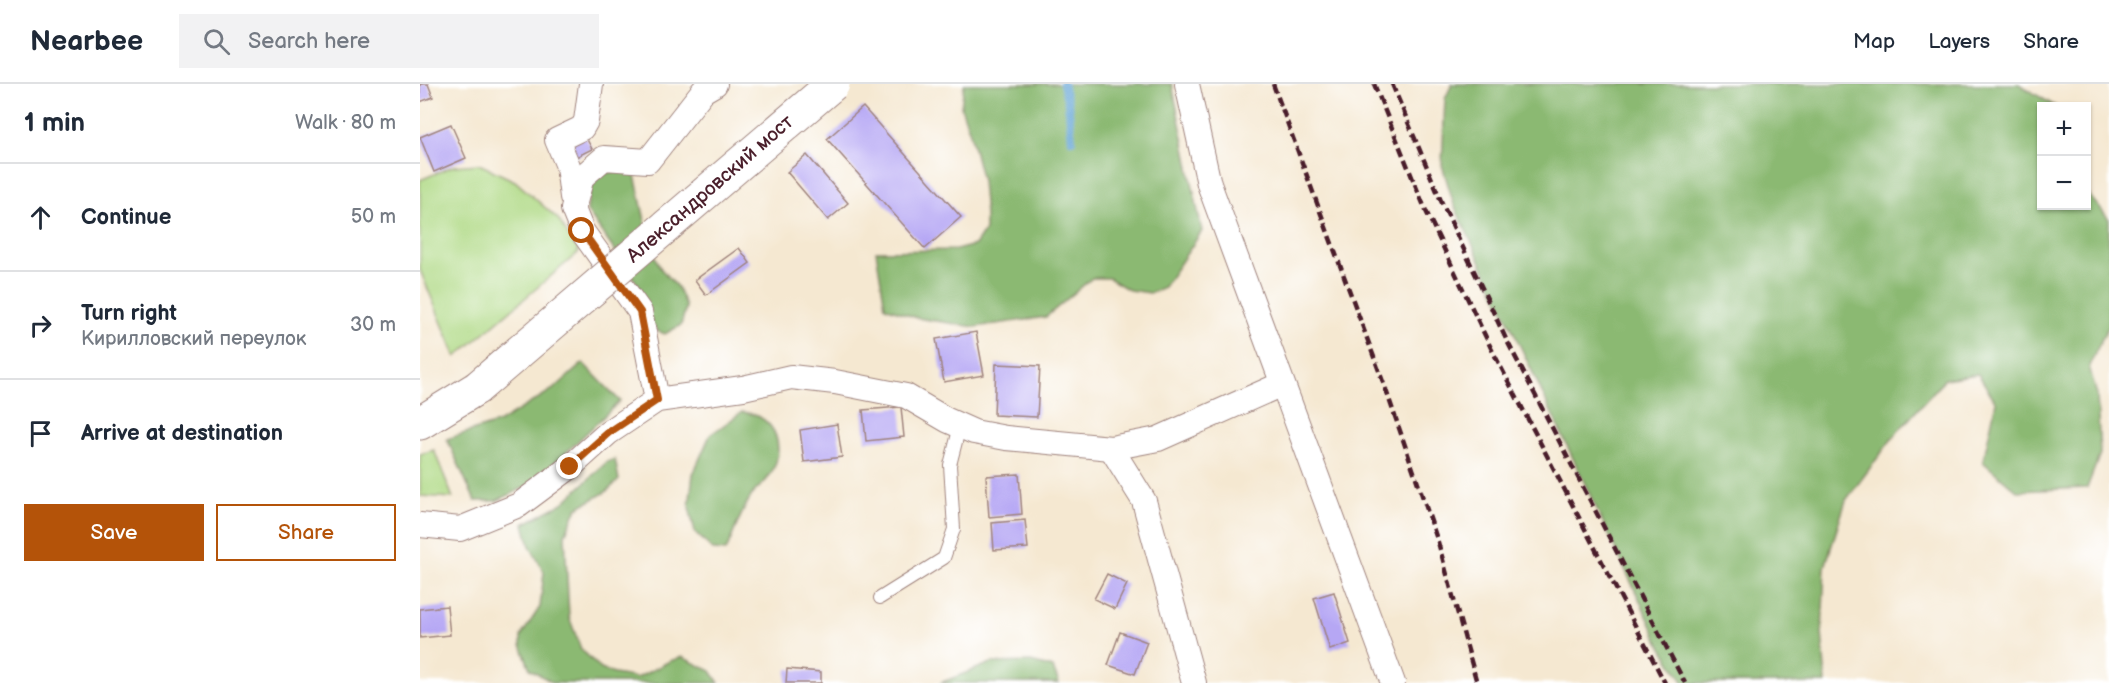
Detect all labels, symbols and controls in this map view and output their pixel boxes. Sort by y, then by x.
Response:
search box [179,14,599,68]
text: Nearbee [30,25,143,58]
icon: search [200,25,233,58]
text: Search here [248,28,370,55]
text: Map [1853,29,1895,54]
text: Layers [1928,29,1990,54]
text: Share [2023,29,2079,54]
map controls [2037,102,2091,210]
button: + [2037,102,2091,156]
text: 1 min [24,108,85,139]
street label: Александровский мост [621,109,799,269]
text: Walk · 80 m [295,111,396,135]
button: − [2037,156,2091,210]
icon: ahead [24,201,57,234]
text: Continue [81,204,171,231]
text: 50 m [351,205,396,229]
route start [568,217,594,243]
text: Turn right [81,300,177,327]
icon: right [24,309,57,342]
text: 30 m [350,313,396,337]
text: Кирилловский переулок [81,327,306,351]
icon: arrive [24,417,57,450]
text: Arrive at destination [81,420,283,447]
route end [556,453,582,479]
button: Save [24,504,204,561]
button: Share [216,504,396,561]

